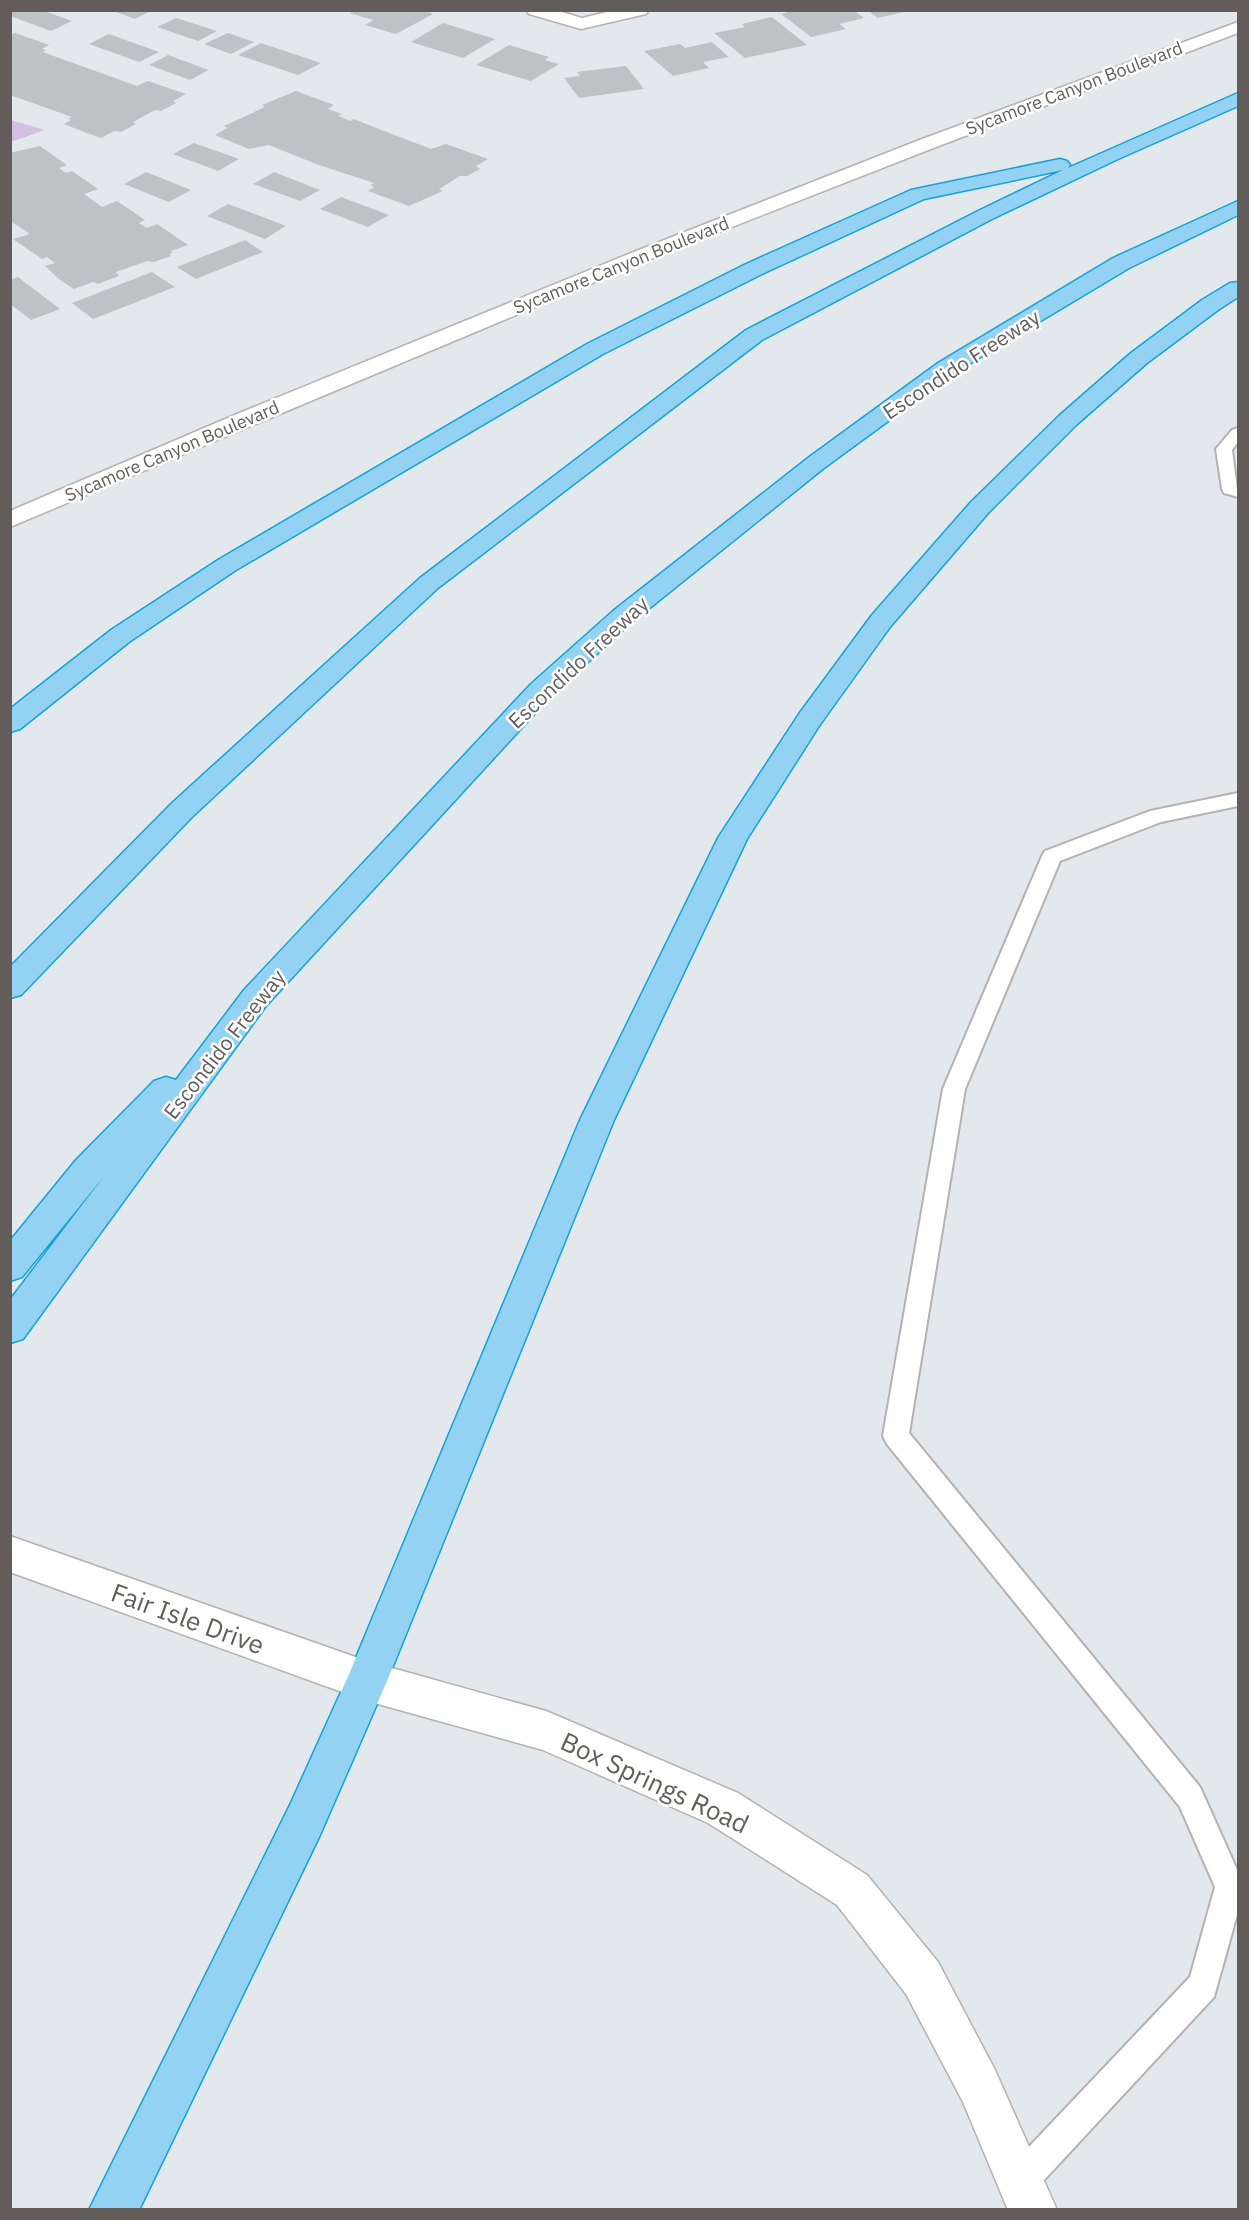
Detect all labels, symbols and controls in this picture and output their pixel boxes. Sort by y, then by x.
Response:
street label: Sycamore Canyon Boulevard [962,36,1186,140]
street label: Sycamore Canyon Boulevard [510,211,732,319]
street label: Escondido Freeway [877,302,1046,425]
street label: Sycamore Canyon Boulevard [61,395,283,507]
street label: Escondido Freeway [502,589,655,734]
street label: Escondido Freeway [157,963,291,1124]
street label: Fair Isle Drive [107,1575,269,1661]
street label: Box Springs Road [555,1724,755,1840]

